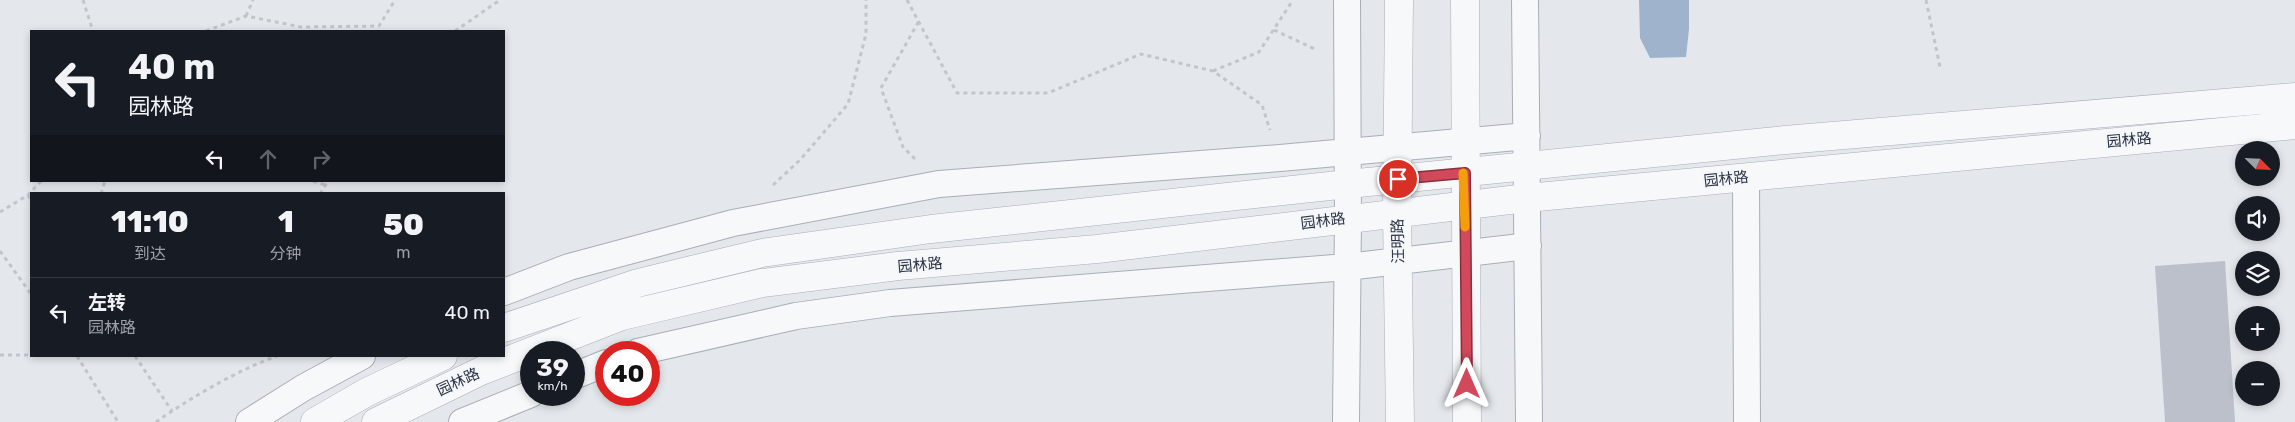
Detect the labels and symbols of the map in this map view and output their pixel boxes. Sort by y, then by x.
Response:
street label: 园林路 [2106,129,2152,151]
north arrow [2235,141,2280,186]
pin [1377,158,1419,200]
street label: 园林路 [1703,168,1749,190]
street label: 园林路 [1300,209,1346,233]
street label: 汪明路 [1389,218,1407,264]
street label: 园林路 [897,254,943,276]
speed limit sign: 40 [595,341,660,406]
position arrow [1440,357,1492,409]
street label: 园林路 [434,364,482,400]

